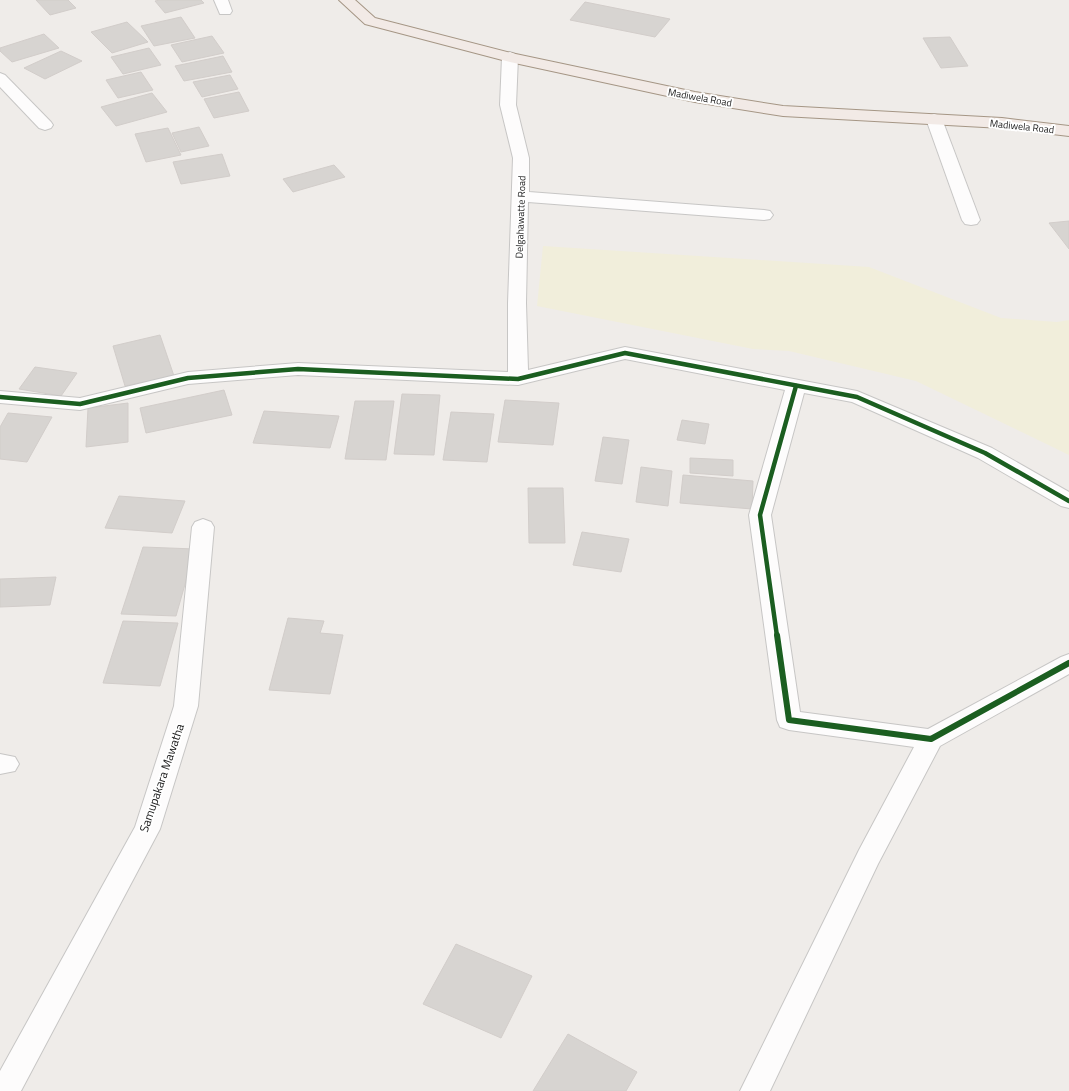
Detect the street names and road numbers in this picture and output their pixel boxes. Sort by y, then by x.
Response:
street label: Madiwela Road [667,84,733,110]
street label: Madiwela Road [989,116,1055,137]
street label: Delgahawatte Road [512,175,529,259]
street label: Samupakara Mawatha [134,721,189,835]

